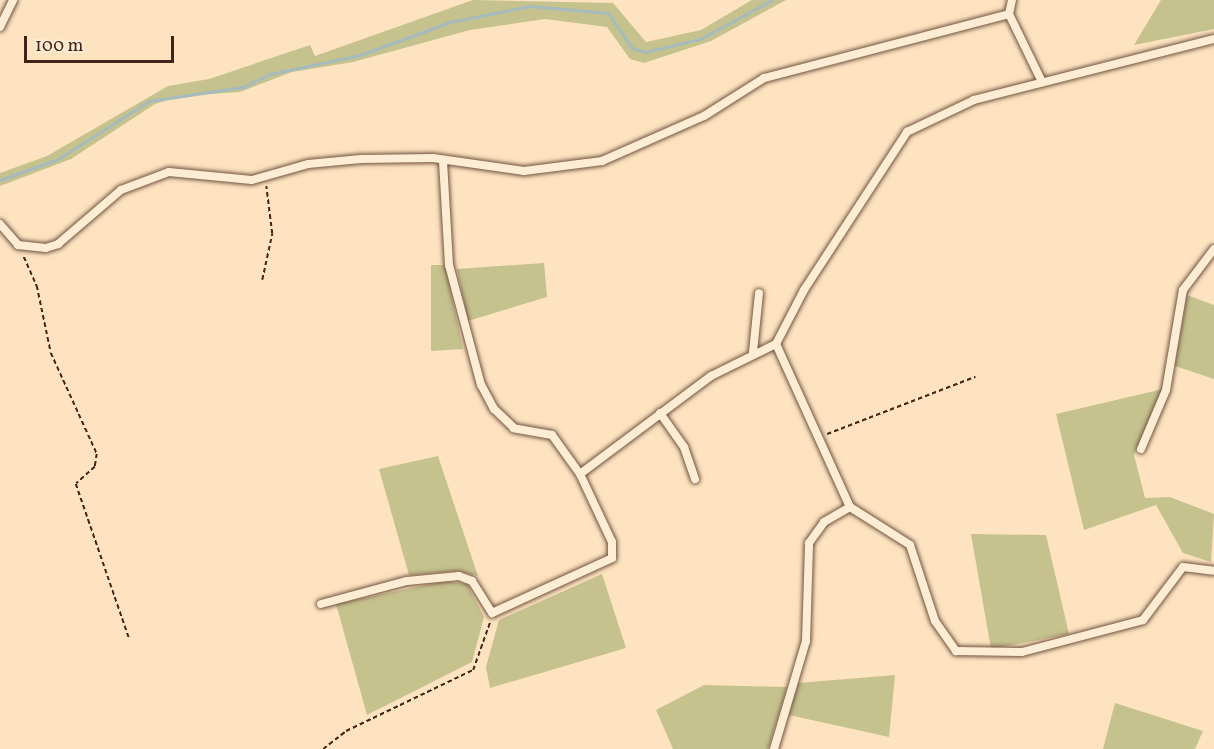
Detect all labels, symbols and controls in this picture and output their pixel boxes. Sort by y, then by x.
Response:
scale bar [27,24,177,62]
text: 100 m [35,34,84,59]

